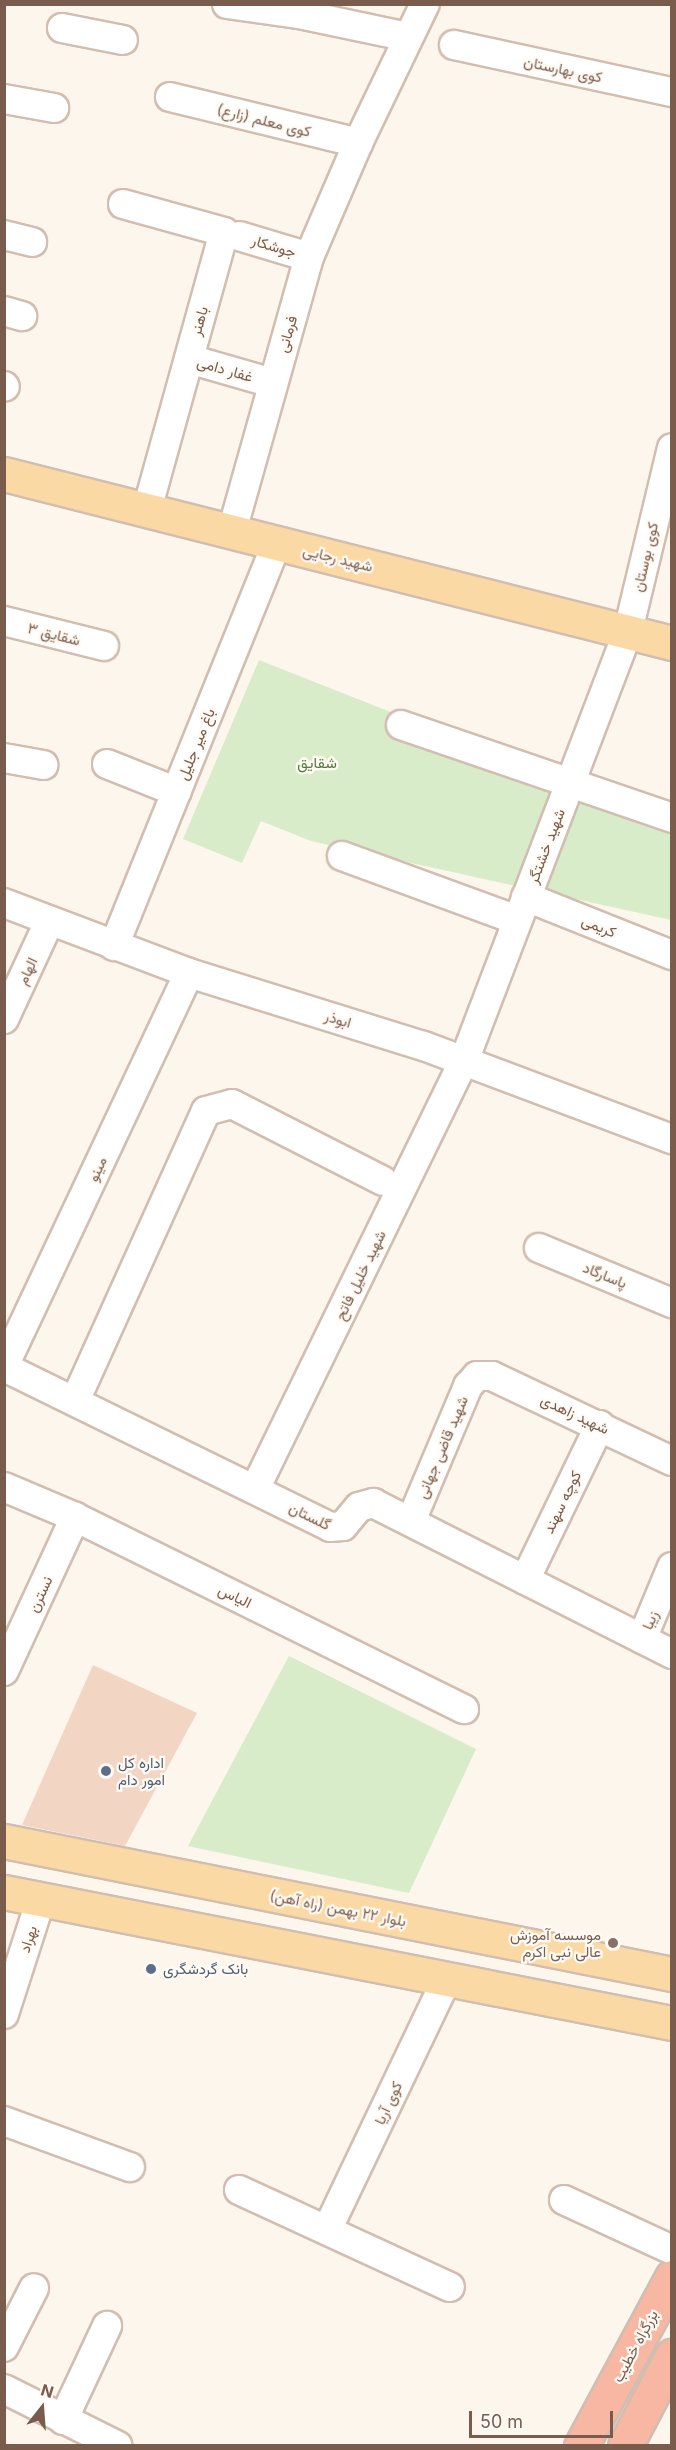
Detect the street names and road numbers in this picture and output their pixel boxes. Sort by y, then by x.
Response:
street label: کوی بهارستان [522,52,604,86]
street label: کوی معلم (زارع) [215,100,313,140]
street label: جوشکار [250,231,298,261]
street label: باهنر [186,304,212,338]
street label: فرمانی [273,314,301,354]
street label: غفار دامی [195,352,255,386]
street label: کوی بوستان [628,520,662,594]
street label: شهید رجایی [301,541,375,575]
street label: شقایق ۳ [26,619,82,649]
street label: باغ میر جلیل [173,705,219,783]
street label: شهید خشتگر [523,806,569,886]
street label: کریمی [579,911,619,941]
street label: الهام [13,954,41,988]
street label: ابوذر [323,1006,353,1032]
street label: مینو [84,1154,110,1184]
street label: شهید خلیل فاتح [331,1227,389,1323]
street label: پاسارگاد [580,1258,630,1292]
street label: شهید زاهدی [538,1390,612,1438]
street label: شهید قاضی جهانی [412,1393,472,1501]
street label: کوچه سهند [539,1468,585,1536]
street label: گلستان [286,1498,334,1534]
street label: نسترن [24,1573,56,1615]
street label: الیاس [215,1580,255,1612]
street label: زیبا [638,1608,662,1632]
street label: بلوار ۲۲ بهمن (راه آهن) [268,1886,408,1930]
street label: بهراد [15,1923,41,1955]
street label: کوی آریا [370,2079,406,2127]
street label: بزرگراه خطیب [608,2307,662,2385]

